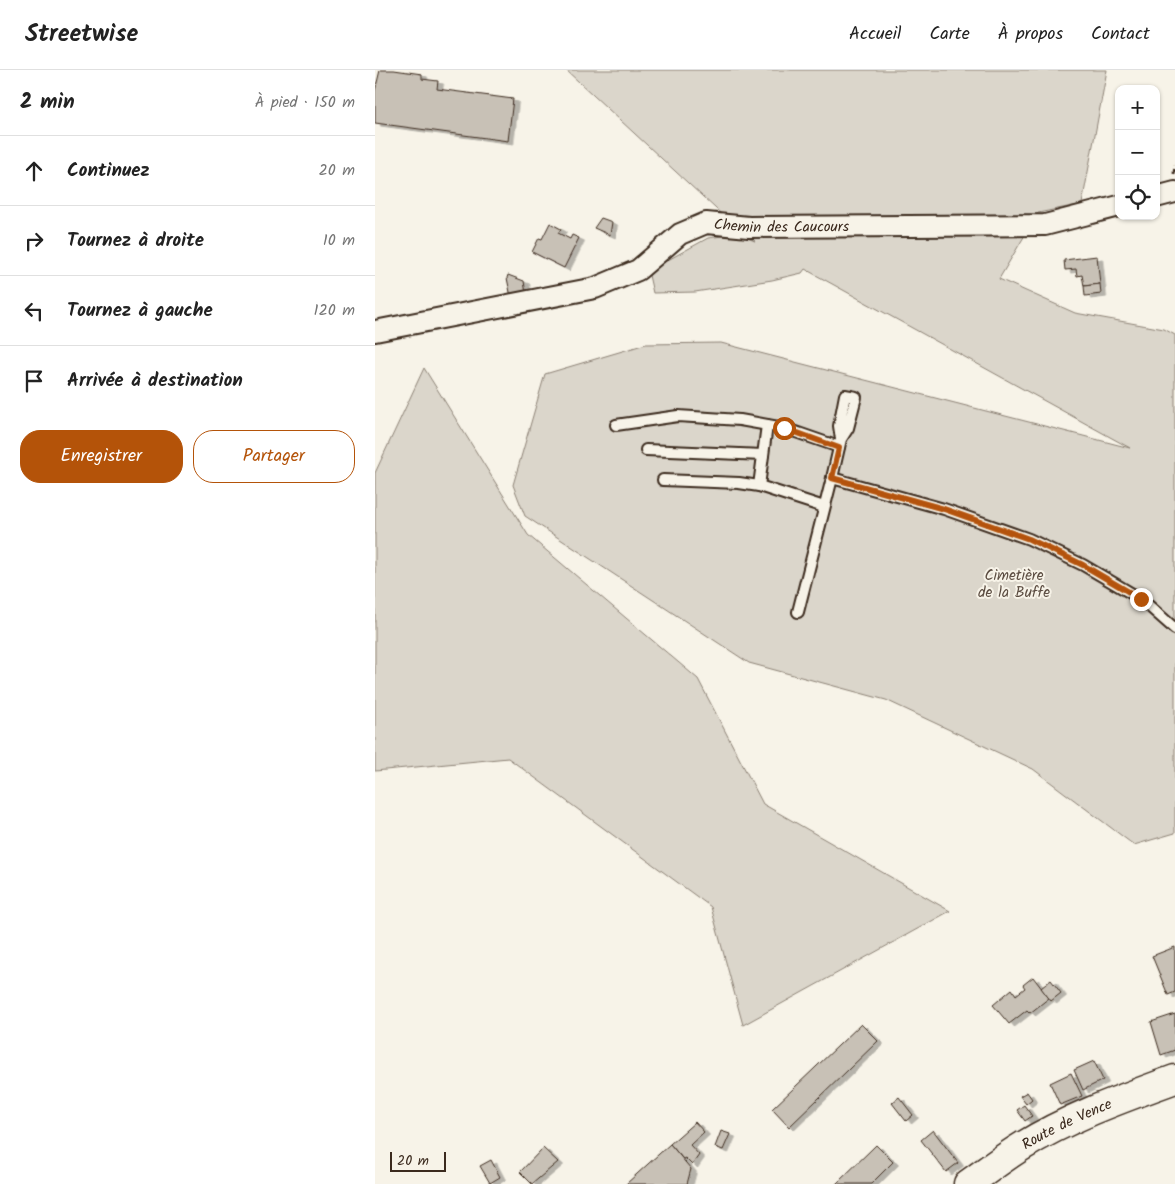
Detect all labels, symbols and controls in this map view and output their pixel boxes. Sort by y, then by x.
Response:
text: Streetwise [25,15,138,54]
text: Accueil [849,20,902,49]
text: Carte [930,20,970,49]
text: À propos [998,20,1063,49]
text: Contact [1091,20,1150,49]
map controls [1115,85,1160,220]
button: + [1115,85,1160,130]
text: 2 min [20,86,75,119]
text: À pied · 150 m [255,90,355,115]
button: − [1115,130,1160,175]
text: Continuez [67,156,150,186]
icon: ahead [20,157,48,185]
text: 20 m [319,158,355,183]
button: locate [1115,175,1160,220]
street label: Chemin des Caucours [713,213,850,240]
text: Tournez à droite [67,226,204,256]
icon: right [20,227,48,255]
text: 10 m [323,228,355,253]
text: Tournez à gauche [67,296,213,326]
icon: left [20,297,48,325]
text: 120 m [314,298,355,323]
text: Arrivée à destination [67,366,243,396]
icon: arrive [20,367,48,395]
route start [773,417,796,440]
button: Enregistrer [20,430,183,483]
button: Partager [193,430,355,483]
park label: Cimetière de la Buffe [978,564,1050,605]
route end [1130,588,1153,611]
street label: Route de Vence [1017,1093,1116,1157]
scale bar [390,1149,446,1172]
text: 20 m [397,1150,429,1172]

